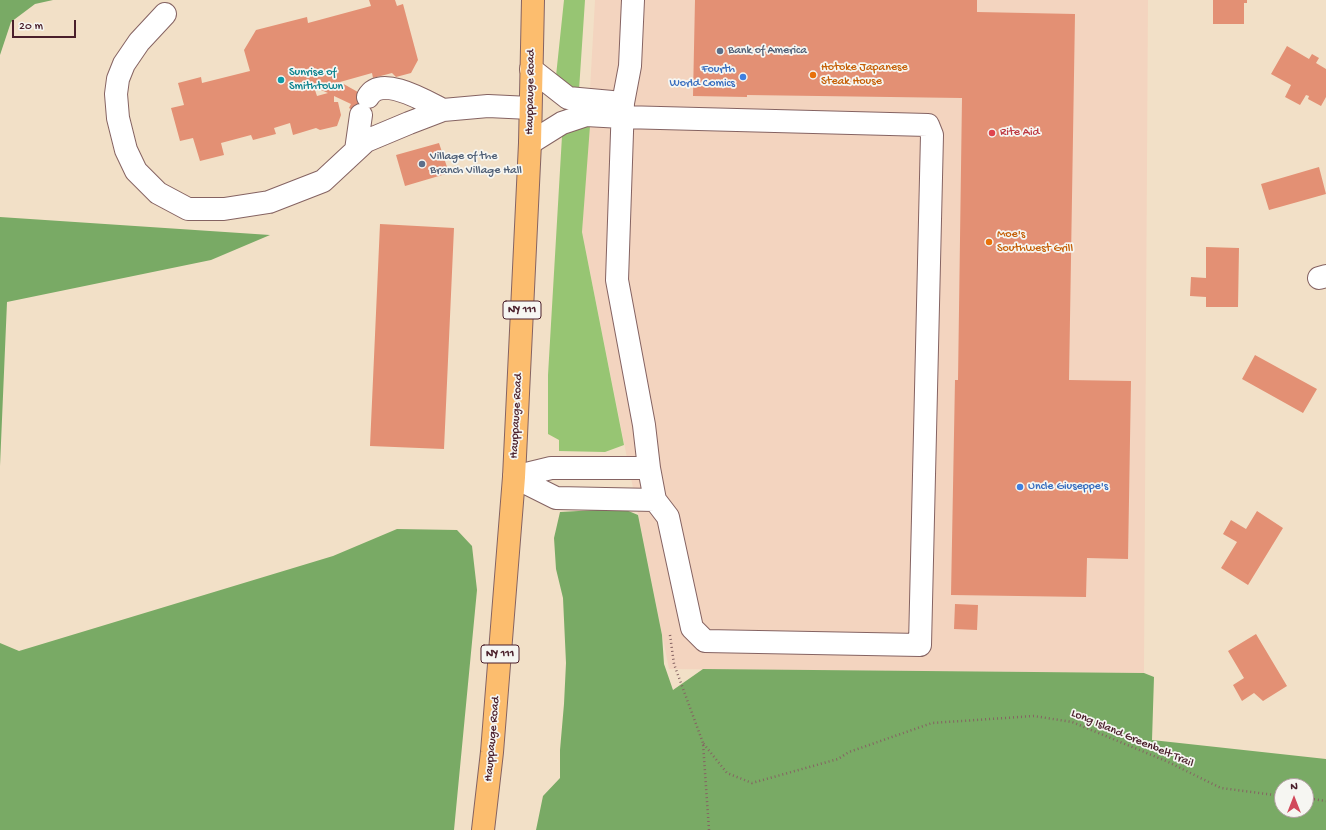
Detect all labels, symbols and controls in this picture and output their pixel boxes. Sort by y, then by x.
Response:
scale bar [14,12,78,38]
text: 20 m [19,20,43,34]
place label: Bank of America [728,44,807,58]
marker: Bank of America [715,46,725,56]
street label: Hauppauge Road [523,49,539,135]
place label: Hotoke Japanese Steak House [821,61,908,89]
place label: Fourth World Comics [669,63,735,91]
place label: Sunrise of Smithtown [289,66,343,94]
marker: Hotoke Japanese Steak House [808,70,818,80]
marker: Fourth World Comics [738,72,748,82]
marker: Sunrise of Smithtown [276,75,286,85]
place label: Rite Aid [1000,126,1040,140]
marker: Rite Aid [987,128,997,138]
place label: Village of the Branch Village Hall [430,150,522,178]
marker: Village of the Branch Village Hall [417,159,427,169]
place label: Moe's Southwest Grill [997,228,1073,256]
marker: Moe's Southwest Grill [984,237,994,247]
road number: NY 111 [503,301,541,319]
street label: Hauppauge Road [508,373,526,459]
place label: Uncle Giuseppe's [1028,480,1108,494]
marker: Uncle Giuseppe's [1015,482,1025,492]
road number: NY 111 [481,645,519,663]
street label: Hauppauge Road [482,696,504,782]
street label: Long Island Greenbelt Trail [1069,707,1195,771]
north arrow [1274,778,1314,818]
text: N [1290,781,1298,793]

